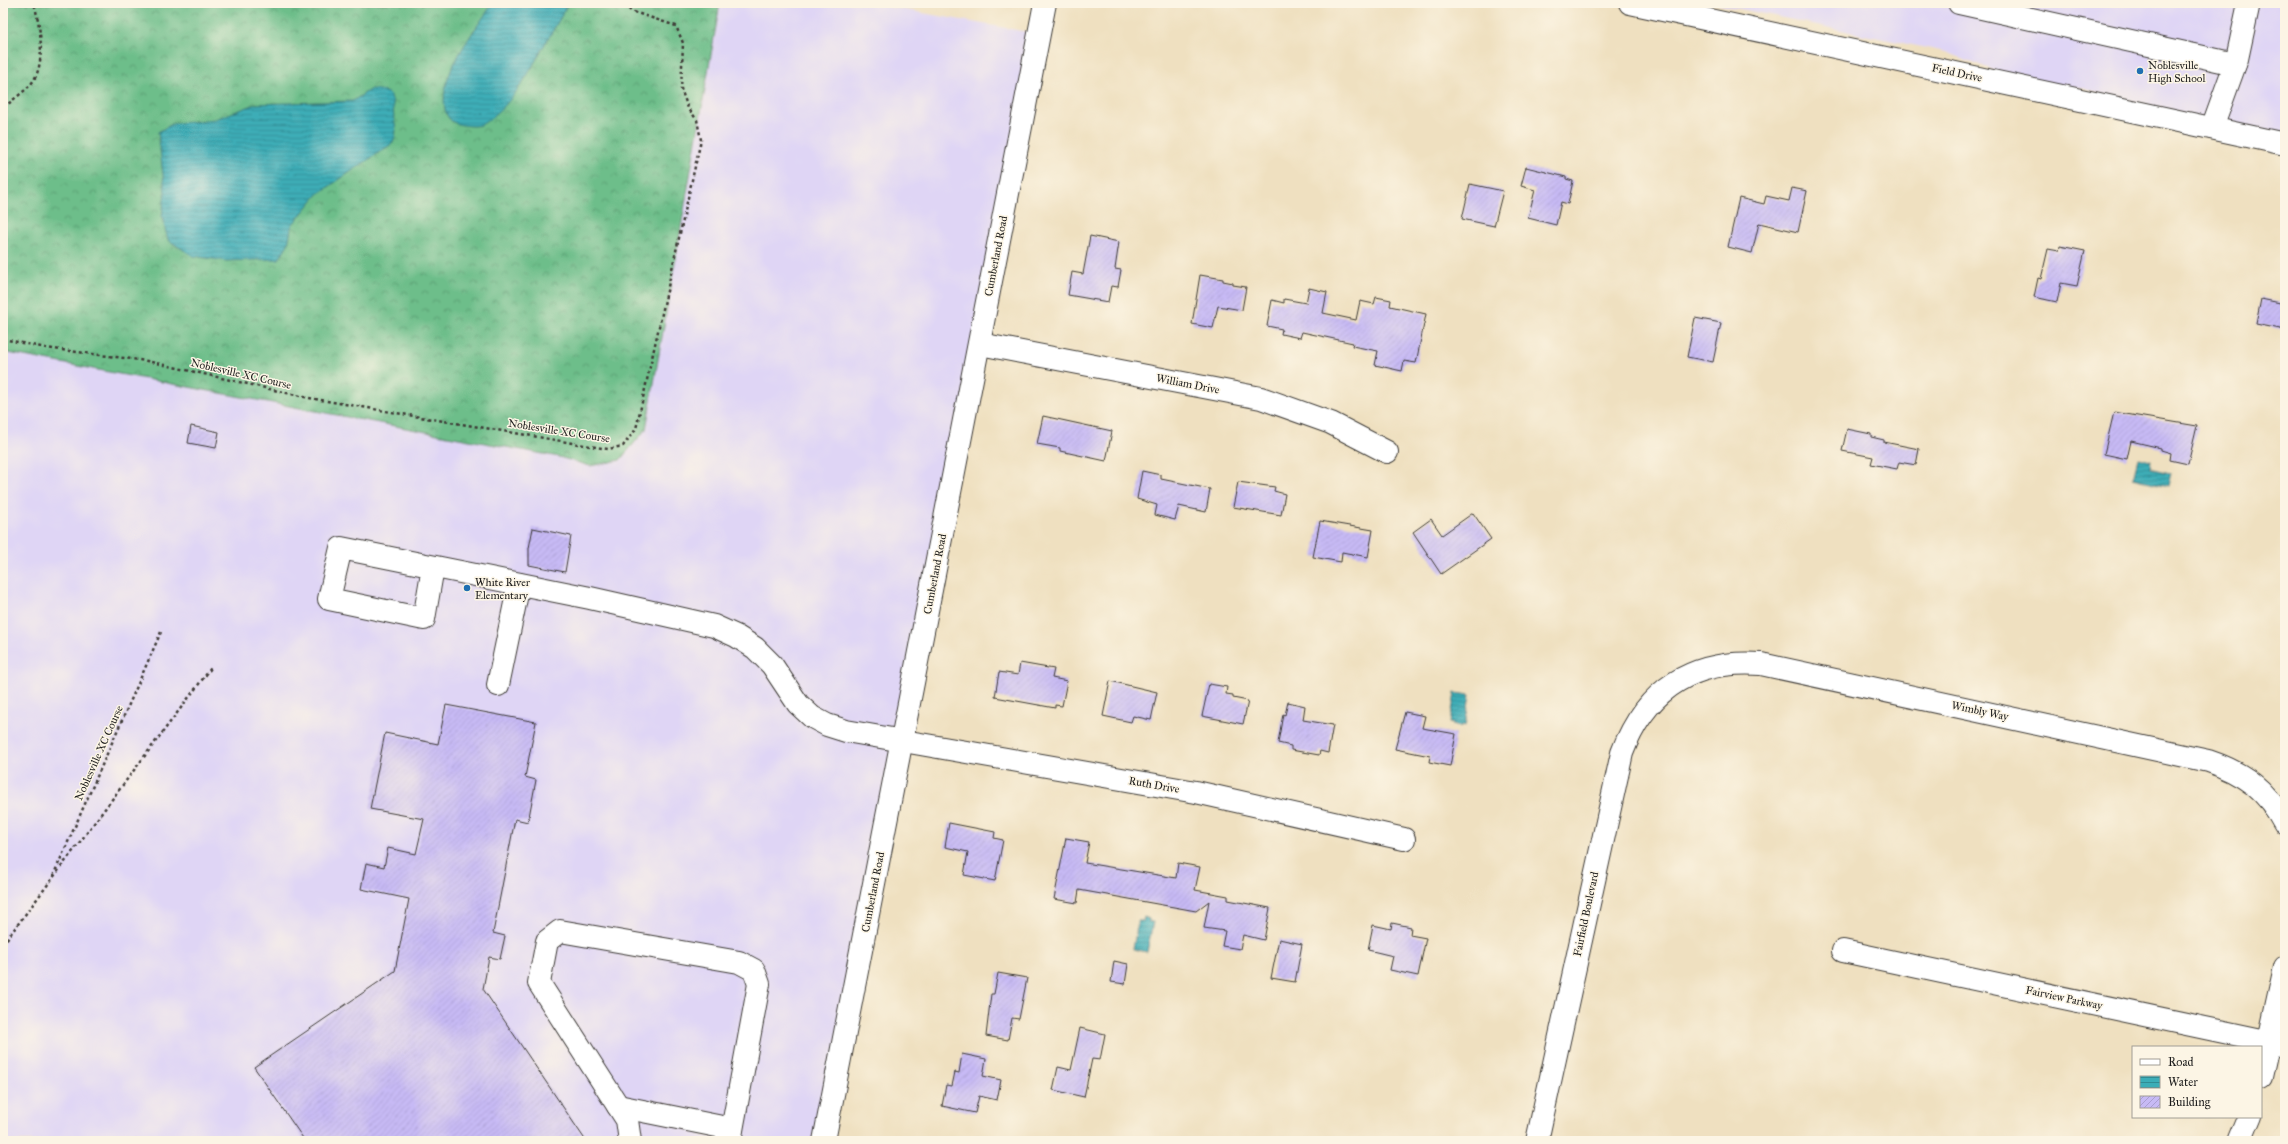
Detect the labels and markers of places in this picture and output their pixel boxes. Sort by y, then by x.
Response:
place label: Noblesville High School [2148,59,2205,85]
marker: Noblesville High School [2135,66,2145,76]
place label: White River Elementary [475,576,531,602]
marker: White River Elementary [462,583,472,593]

